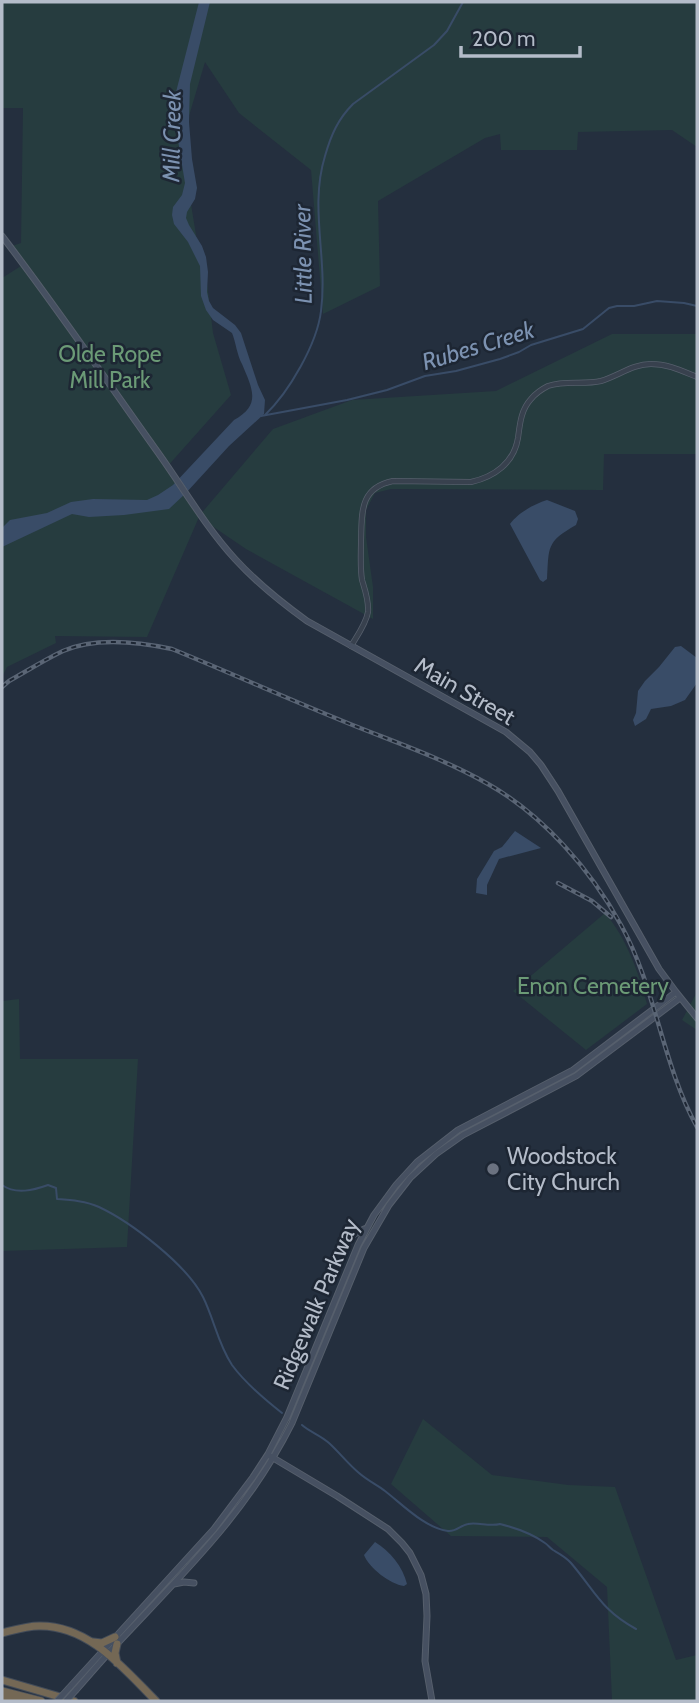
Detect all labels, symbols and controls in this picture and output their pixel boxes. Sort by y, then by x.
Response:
scale bar [461,14,580,58]
text: 200 m [472,26,535,51]
water label: Mill Creek [156,89,187,183]
water label: Little River [287,202,318,304]
water label: Rubes Creek [418,315,538,376]
park label: Olde Rope Mill Park [58,340,162,394]
street label: Main Street [410,651,521,731]
park label: Enon Cemetery [517,972,669,1000]
place label: Woodstock City Church [507,1142,620,1196]
marker: Woodstock City Church [485,1161,501,1177]
street label: Ridgewalk Parkway [267,1214,365,1394]

